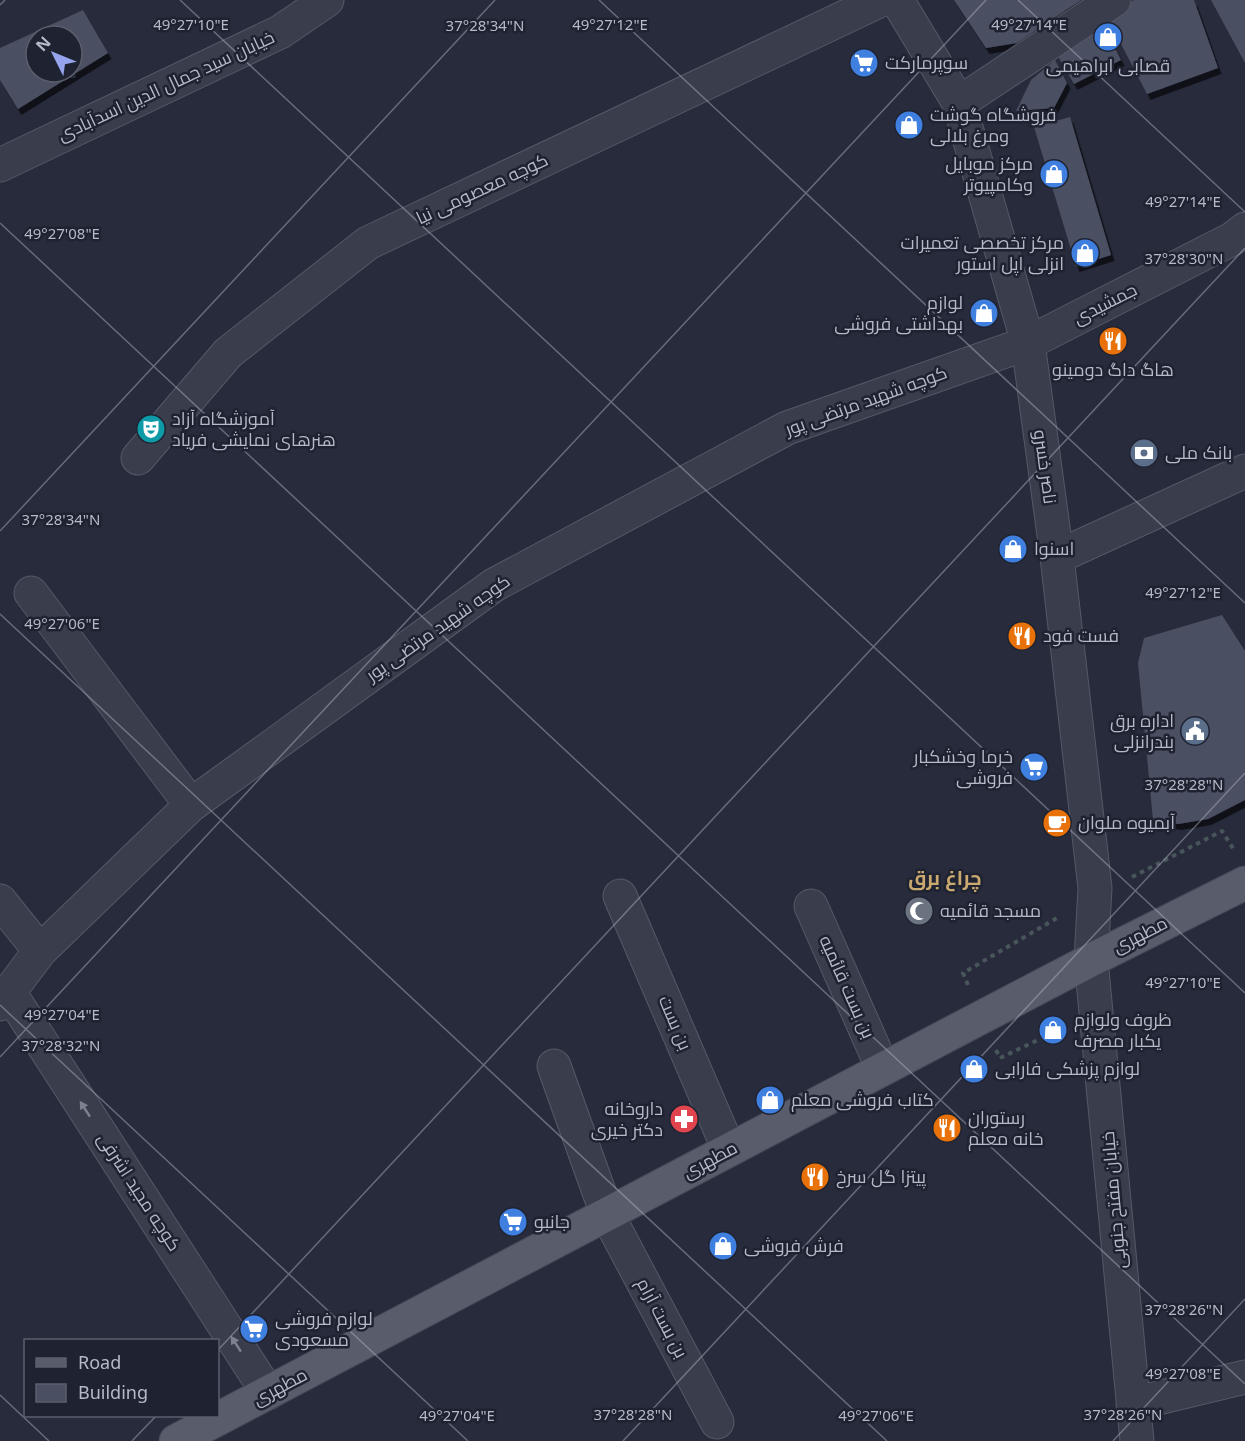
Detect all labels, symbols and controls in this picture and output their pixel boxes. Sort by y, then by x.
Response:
text: 49°27'10"E [153,14,229,34]
text: 49°27'12"E [572,14,648,34]
text: 49°27'14"E [991,14,1067,34]
text: 37°28'34"N [446,15,524,35]
shop icon: قصابی ابراهیمی [1092,21,1124,53]
north arrow [24,24,84,84]
street label: خیابان سید جمال الدین اسدآبادی [53,24,278,146]
text: N [31,32,56,56]
supermarket icon: سوپرمارکت [848,47,880,79]
place label: سوپرمارکت [885,50,968,75]
place label: قصابی ابراهیمی [1046,53,1170,77]
place label: فروشگاه گوشت ومرغ بلالی [930,102,1056,148]
shop icon: فروشگاه گوشت ومرغ بلالی [893,109,925,141]
street label: کوچه معصومی نیا [412,147,552,230]
place label: مرکز موبایل وکامپیوتر [945,151,1033,196]
shop icon: مرکز موبایل وکامپیوتر [1038,158,1070,190]
text: 49°27'14"E [1145,191,1221,211]
text: 49°27'08"E [24,223,100,243]
place label: مرکز تخصصی تعمیرات انزلی اپل استور [901,230,1064,276]
shop icon: مرکز تخصصی تعمیرات انزلی اپل استور [1069,237,1101,269]
text: 37°28'30"N [1145,248,1223,268]
street label: جمشیدی [1069,277,1141,329]
place label: لوازم بهداشتی فروشی [834,290,963,335]
shop icon: لوازم بهداشتی فروشی [968,297,1000,329]
restaurant icon: هاگ داگ دومینو [1097,325,1129,357]
place label: هاگ داگ دومینو [1052,357,1174,381]
street label: کوچه شهید مرتضی پور [780,360,950,442]
place label: آموزشگاه آزاد هنرهای نمایشی فریاد [172,406,336,451]
theatre icon: آموزشگاه آزاد هنرهای نمایشی فریاد [135,413,167,445]
street label: ناصر خسرو [1029,428,1063,506]
bank icon: بانک ملی [1128,437,1160,469]
place label: بانک ملی [1165,440,1232,464]
text: 37°28'34"N [22,509,100,529]
shop icon: اسنوا [997,533,1029,565]
place label: اسنوا [1034,536,1074,560]
street label: کوچه شهید مرتضی پور [360,568,515,687]
text: 49°27'12"E [1145,582,1221,602]
text: 49°27'06"E [24,613,100,633]
restaurant icon: فست فود [1006,620,1038,652]
place label: فست فود [1043,623,1119,647]
place label: اداره برق بندرانزلی [1110,708,1174,753]
public building icon: اداره برق بندرانزلی [1179,715,1211,747]
place label: خرما وخشکبار فروشی [913,744,1013,789]
supermarket icon: خرما وخشکبار فروشی [1018,751,1050,783]
text: 37°28'28"N [1145,774,1223,794]
cafe icon: آبمیوه ملوان [1041,807,1073,839]
place label: آبمیوه ملوان [1078,810,1175,834]
district label: چراغ برق [908,864,982,892]
mosque icon: مسجد قائمیه [903,895,935,927]
place label: مسجد قائمیه [940,898,1041,922]
street label: مطهری [1108,910,1171,958]
street label: بن بست قائمیه [814,931,881,1042]
text: 49°27'10"E [1145,972,1221,992]
street label: بن بست [654,992,698,1054]
text: 49°27'04"E [24,1004,100,1024]
place label: ظروف ولوازم یکبار مصرف [1074,1007,1172,1052]
shop icon: ظروف ولوازم یکبار مصرف [1037,1014,1069,1046]
text: 37°28'32"N [22,1035,100,1055]
shop icon: لوازم پزشکی فارابی [958,1053,990,1085]
place label: لوازم پزشکی فارابی [995,1056,1140,1081]
shop icon: کتاب فروشی معلم [754,1084,786,1116]
place label: کتاب فروشی معلم [791,1087,934,1112]
place label: داروخانه دکتر خیری [591,1096,663,1141]
one-way arrow [80,1101,91,1117]
pharmacy icon: داروخانه دکتر خیری [668,1103,700,1135]
place label: رستوران خانه معلم [968,1105,1044,1151]
restaurant icon: رستوران خانه معلم [931,1112,963,1144]
street label: کوچه مجید اشرفی [92,1128,187,1256]
street label: خیابان مفتح جنوبی [1095,1130,1132,1270]
street label: مطهری [678,1135,741,1183]
restaurant icon: پیتزا گل سرخ [799,1161,831,1193]
place label: پیتزا گل سرخ [836,1164,926,1189]
supermarket icon: جانبو [497,1206,529,1238]
place label: جانبو [534,1209,570,1233]
shop icon: فرش فروشی [707,1230,739,1262]
place label: فرش فروشی [744,1233,844,1257]
street label: بن بست آرام [631,1273,694,1362]
text: 37°28'26"N [1145,1299,1223,1319]
place label: لوازم فروشی مسعودی [275,1306,373,1351]
supermarket icon: لوازم فروشی مسعودی [238,1313,270,1345]
one-way arrow [231,1335,242,1352]
legend [24,1339,219,1417]
text: Road [78,1350,121,1374]
street label: مطهری [248,1362,311,1410]
text: 49°27'08"E [1145,1363,1221,1383]
text: Building [78,1380,148,1404]
text: 37°28'28"N [594,1404,672,1424]
text: 37°28'26"N [1084,1404,1162,1424]
text: 49°27'04"E [419,1405,495,1425]
text: 49°27'06"E [838,1405,914,1425]

